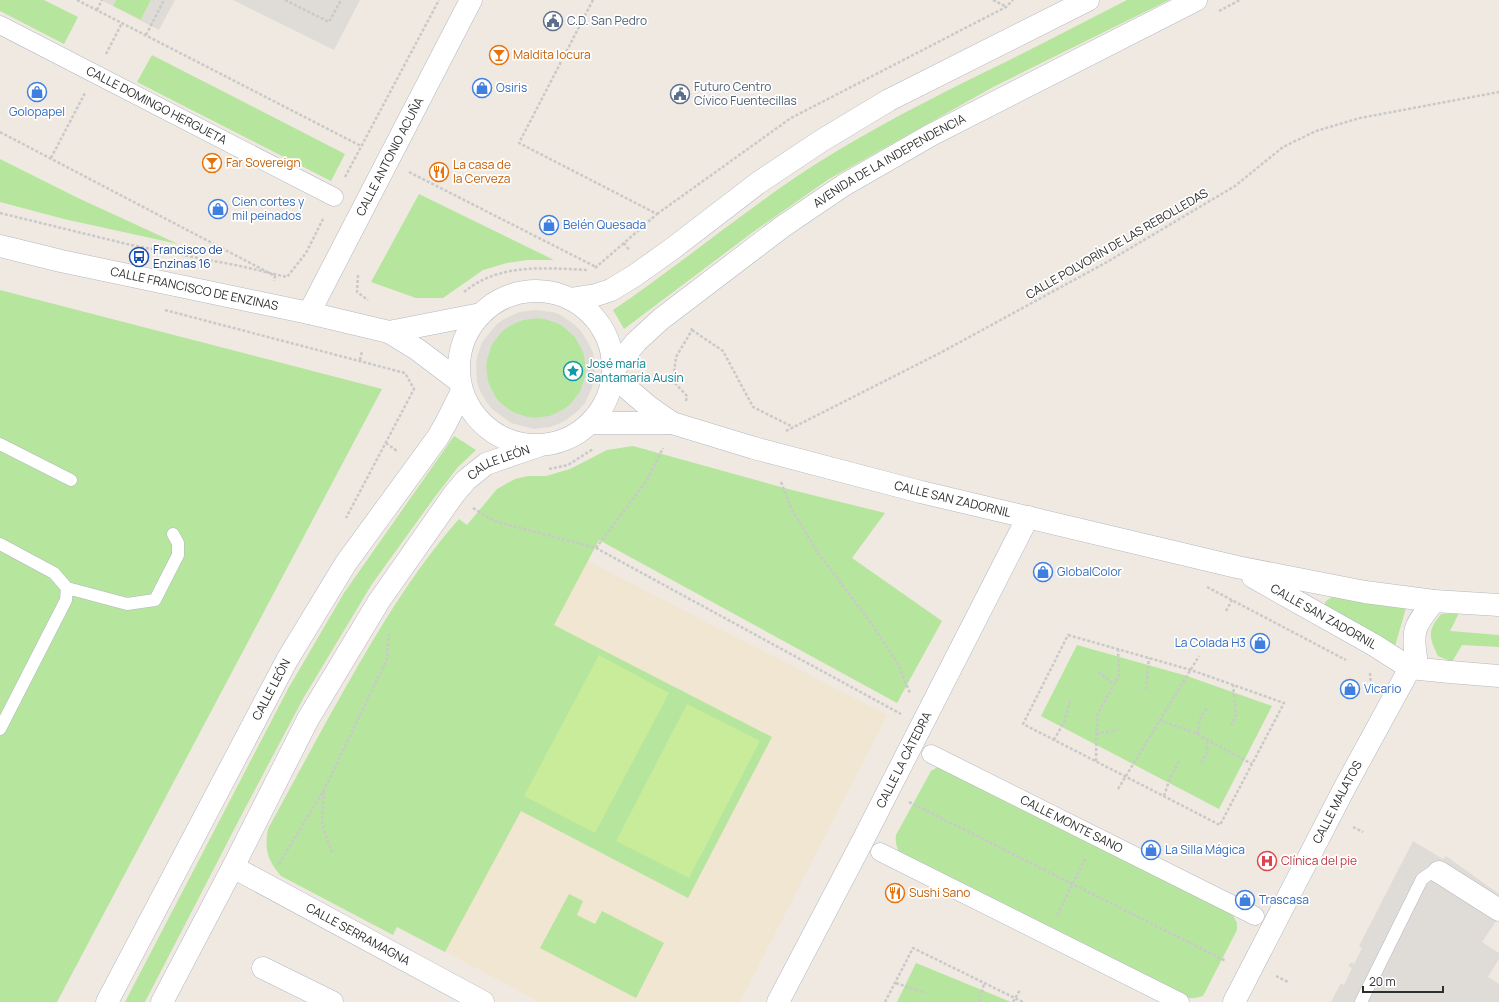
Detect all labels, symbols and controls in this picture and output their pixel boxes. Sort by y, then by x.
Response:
public building icon: C.D. San Pedro [542,10,564,32]
place label: C.D. San Pedro [567,12,647,29]
bar icon: Maldita locura [488,44,510,66]
place label: Maldita locura [513,46,591,63]
street label: CALLE DOMINGO HERGUETA [84,62,230,149]
shop icon: Osiris [471,77,493,99]
place label: Futuro Centro Cívico Fuentecillas [694,78,797,109]
place label: Osiris [496,79,527,96]
shop icon: Golopapel [26,81,48,103]
public building icon: Futuro Centro Cívico Fuentecillas [669,83,691,105]
street label: CALLE ANTONIO ACUÑA [352,94,427,219]
place label: Golopapel [9,103,65,120]
street label: AVENIDA DE LA INDEPENDENCIA [810,110,969,212]
bar icon: Far Sovereign [201,152,223,174]
place label: Far Sovereign [226,154,301,171]
place label: La casa de la Cerveza [453,156,511,187]
restaurant icon: La casa de la Cerveza [428,161,450,183]
street label: CALLE POLVORÍN DE LAS REBOLLEDAS [1022,184,1211,303]
place label: Cien cortes y mil peinados [232,193,305,224]
shop icon: Cien cortes y mil peinados [207,198,229,220]
shop icon: Belén Quesada [538,214,560,236]
place label: Belén Quesada [563,216,646,233]
place label: Francisco de Enzinas 16 [153,241,223,272]
bus stop icon: Francisco de Enzinas 16 [128,246,150,268]
street label: CALLE FRANCISCO DE ENZINAS [109,263,280,314]
place label: José maría Santamaría Ausín [587,355,684,386]
place icon: José maría Santamaría Ausín [562,360,584,382]
street label: CALLE LEÓN [464,441,532,484]
street label: CALLE SAN ZADORNIL [893,476,1013,521]
shop icon: GlobalColor [1032,561,1054,583]
place label: GlobalColor [1057,563,1123,580]
street label: CALLE SAN ZADORNIL [1268,580,1380,653]
shop icon: La Colada H3 [1249,632,1271,654]
place label: La Colada H3 [1175,634,1246,651]
street label: CALLE LEÓN [248,656,294,723]
shop icon: Vicario [1339,678,1361,700]
place label: Vicario [1364,680,1401,697]
street label: CALLE LA CÁTEDRA [872,708,935,811]
street label: CALLE MALATOS [1308,757,1366,846]
street label: CALLE MONTE SANO [1017,791,1126,857]
shop icon: La Silla Mágica [1140,839,1162,861]
place label: La Silla Mágica [1165,841,1245,858]
hospital icon: Clínica del pie [1256,850,1278,872]
place label: Clínica del pie [1281,852,1357,869]
restaurant icon: Sushi Sano [884,882,906,904]
place label: Sushi Sano [909,884,970,901]
shop icon: Trascasa [1234,889,1256,911]
place label: Trascasa [1259,891,1309,908]
street label: CALLE SERRAMAGNA [303,899,414,969]
scale bar [1363,968,1443,994]
text: 20 m [1369,973,1396,990]

